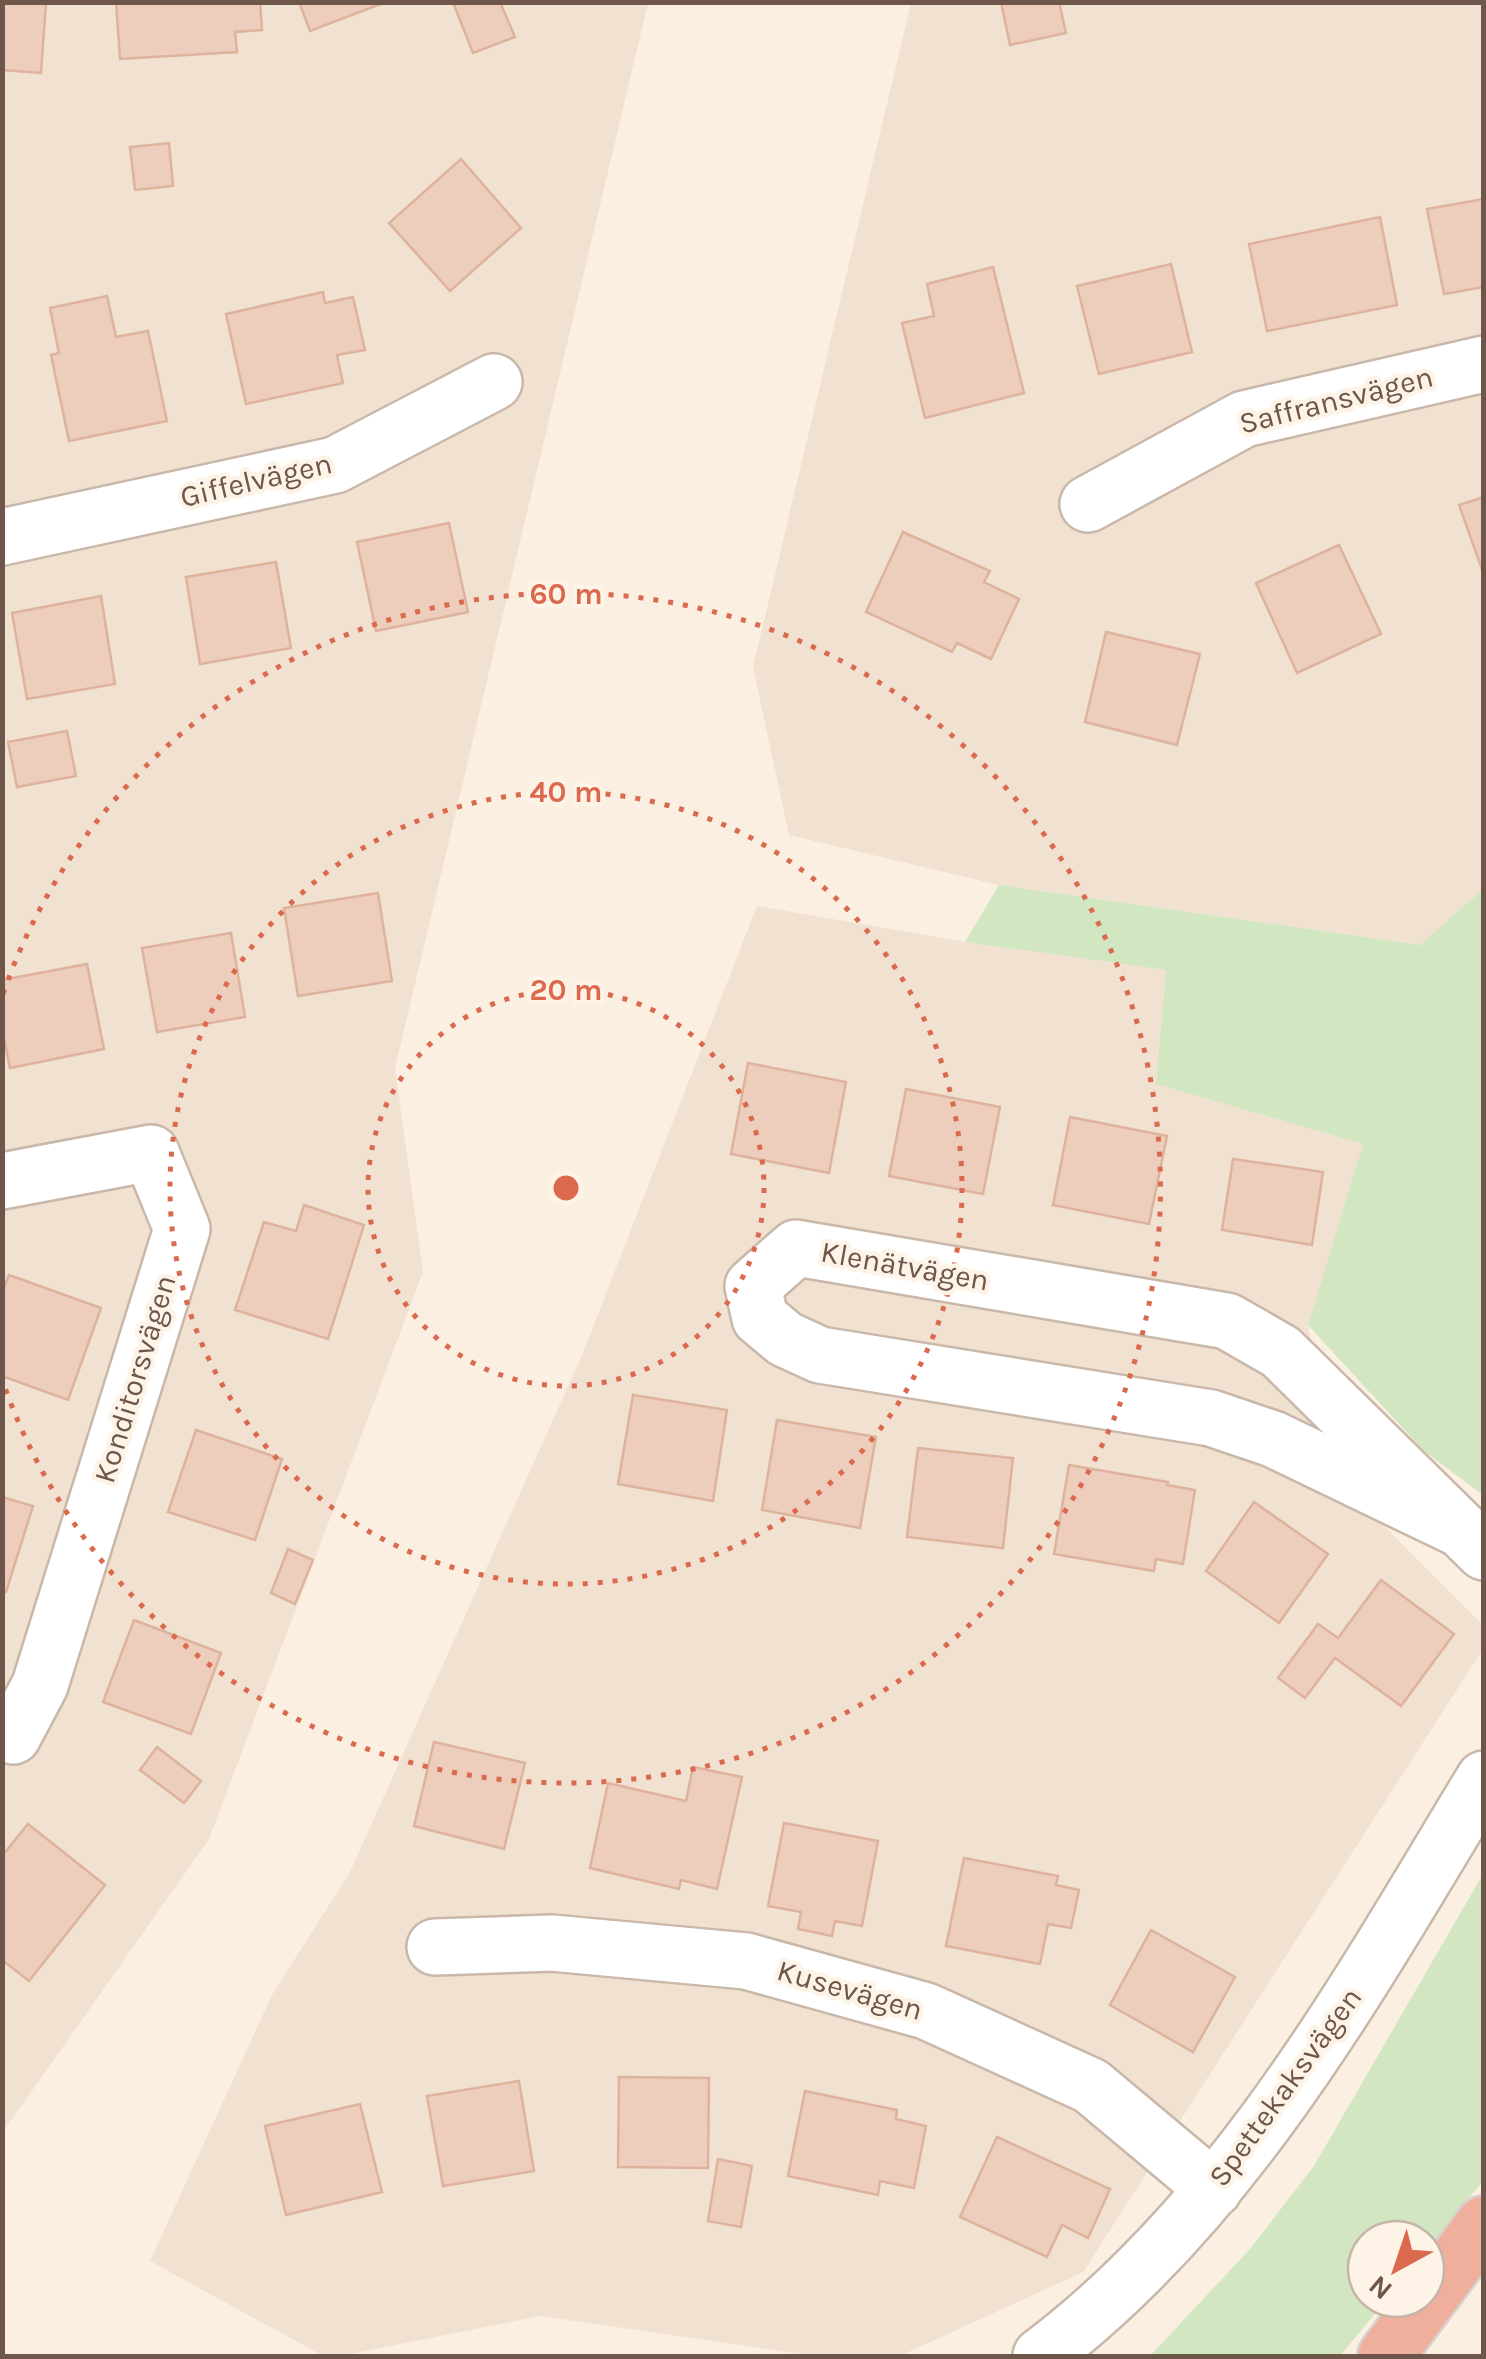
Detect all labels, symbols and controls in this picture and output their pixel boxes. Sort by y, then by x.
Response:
street label: Saffransvägen [1235,359,1437,441]
street label: Giffelvägen [177,445,335,515]
text: 60 m [529,576,603,612]
text: 40 m [530,774,602,810]
text: 20 m [529,972,603,1008]
centre of rings [548,1170,584,1206]
street label: Klenätvägen [818,1234,992,1298]
street label: Konditorsvägen [86,1271,184,1487]
street label: Kusevägen [773,1952,927,2028]
street label: Spettekaksvägen [1201,1980,1369,2194]
north arrow [1346,2219,1446,2319]
text: N [1362,2269,1399,2307]

